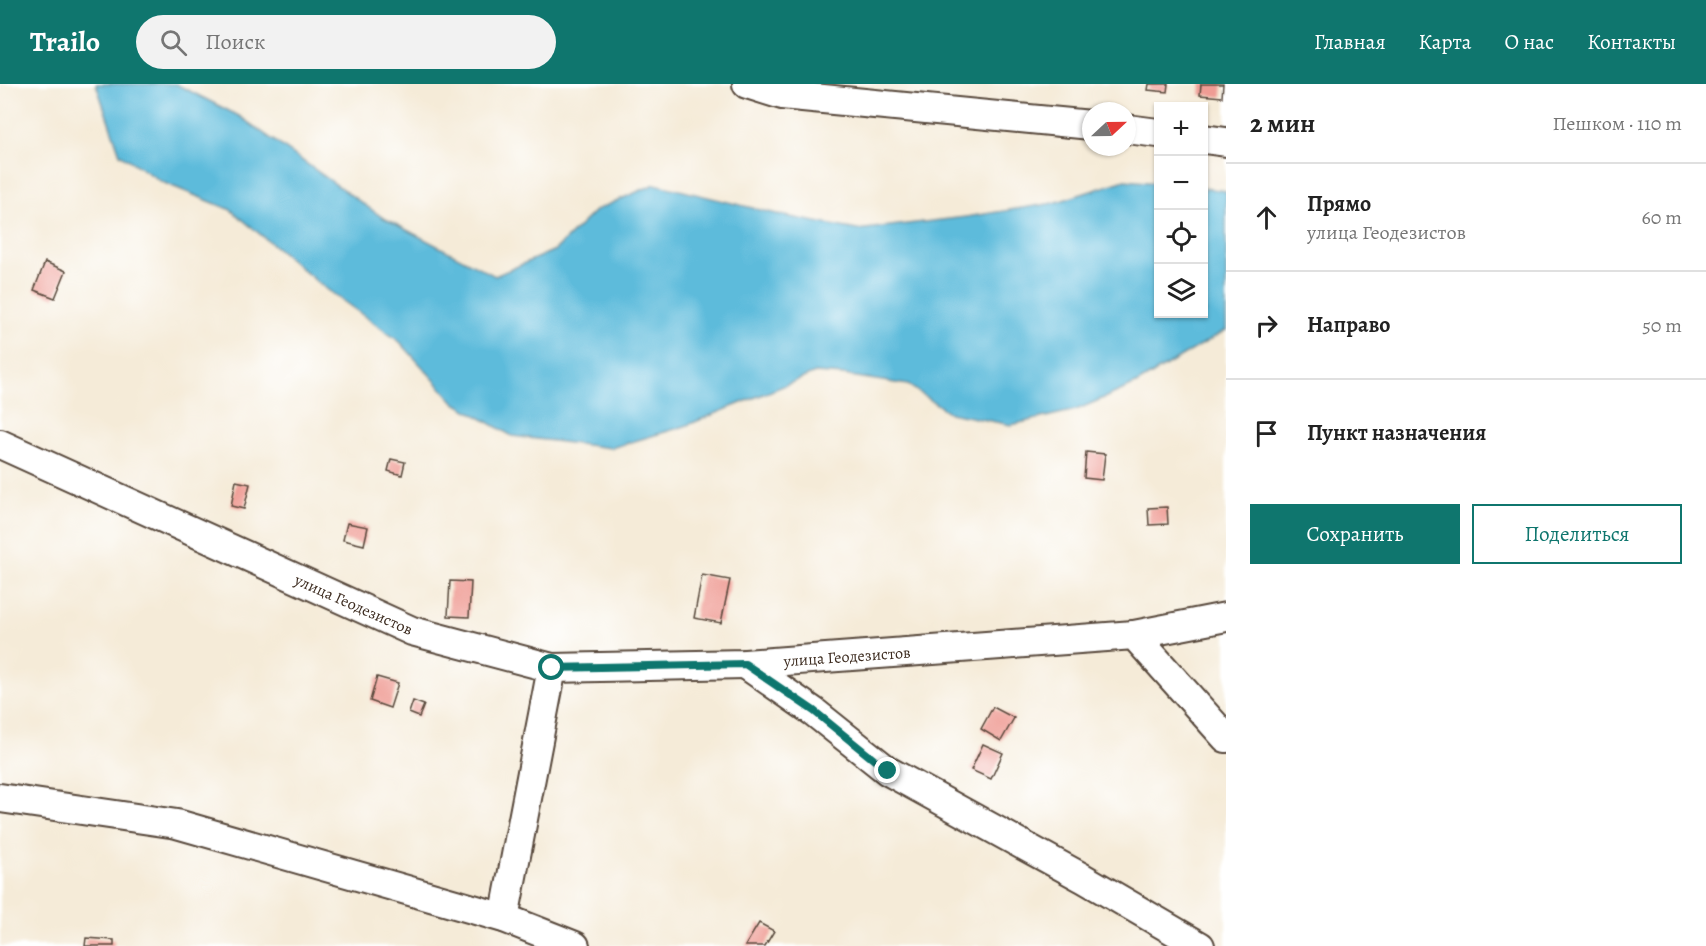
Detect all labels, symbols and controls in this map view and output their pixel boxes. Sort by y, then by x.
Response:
search box [136,15,556,69]
text: Trailo [30,23,100,61]
icon: search [157,26,190,59]
text: Поиск [205,27,265,57]
text: Главная [1314,28,1386,56]
text: Карта [1419,28,1471,56]
text: О нас [1504,28,1554,56]
text: Контакты [1587,28,1676,56]
north arrow [1082,102,1136,156]
map controls [1154,102,1208,318]
button: + [1154,102,1208,156]
text: 2 мин [1250,106,1315,141]
text: Пешком · 110 m [1552,110,1682,137]
button: − [1154,156,1208,210]
text: Прямо [1307,189,1371,219]
icon: ahead [1250,201,1283,234]
text: 60 m [1642,204,1682,231]
button: locate [1154,210,1208,264]
text: улица Геодезистов [1307,219,1466,246]
button: layers [1154,264,1208,318]
icon: right [1250,309,1283,342]
text: Направо [1307,310,1390,340]
text: 50 m [1642,312,1682,339]
icon: arrive [1250,417,1283,450]
text: Пункт назначения [1307,418,1486,448]
button: Сохранить [1250,504,1460,564]
button: Поделиться [1472,504,1682,564]
street label: улица Геодезистов [290,569,416,641]
street label: улица Геодезистов [782,642,911,672]
route start [538,654,564,680]
route end [874,757,900,783]

